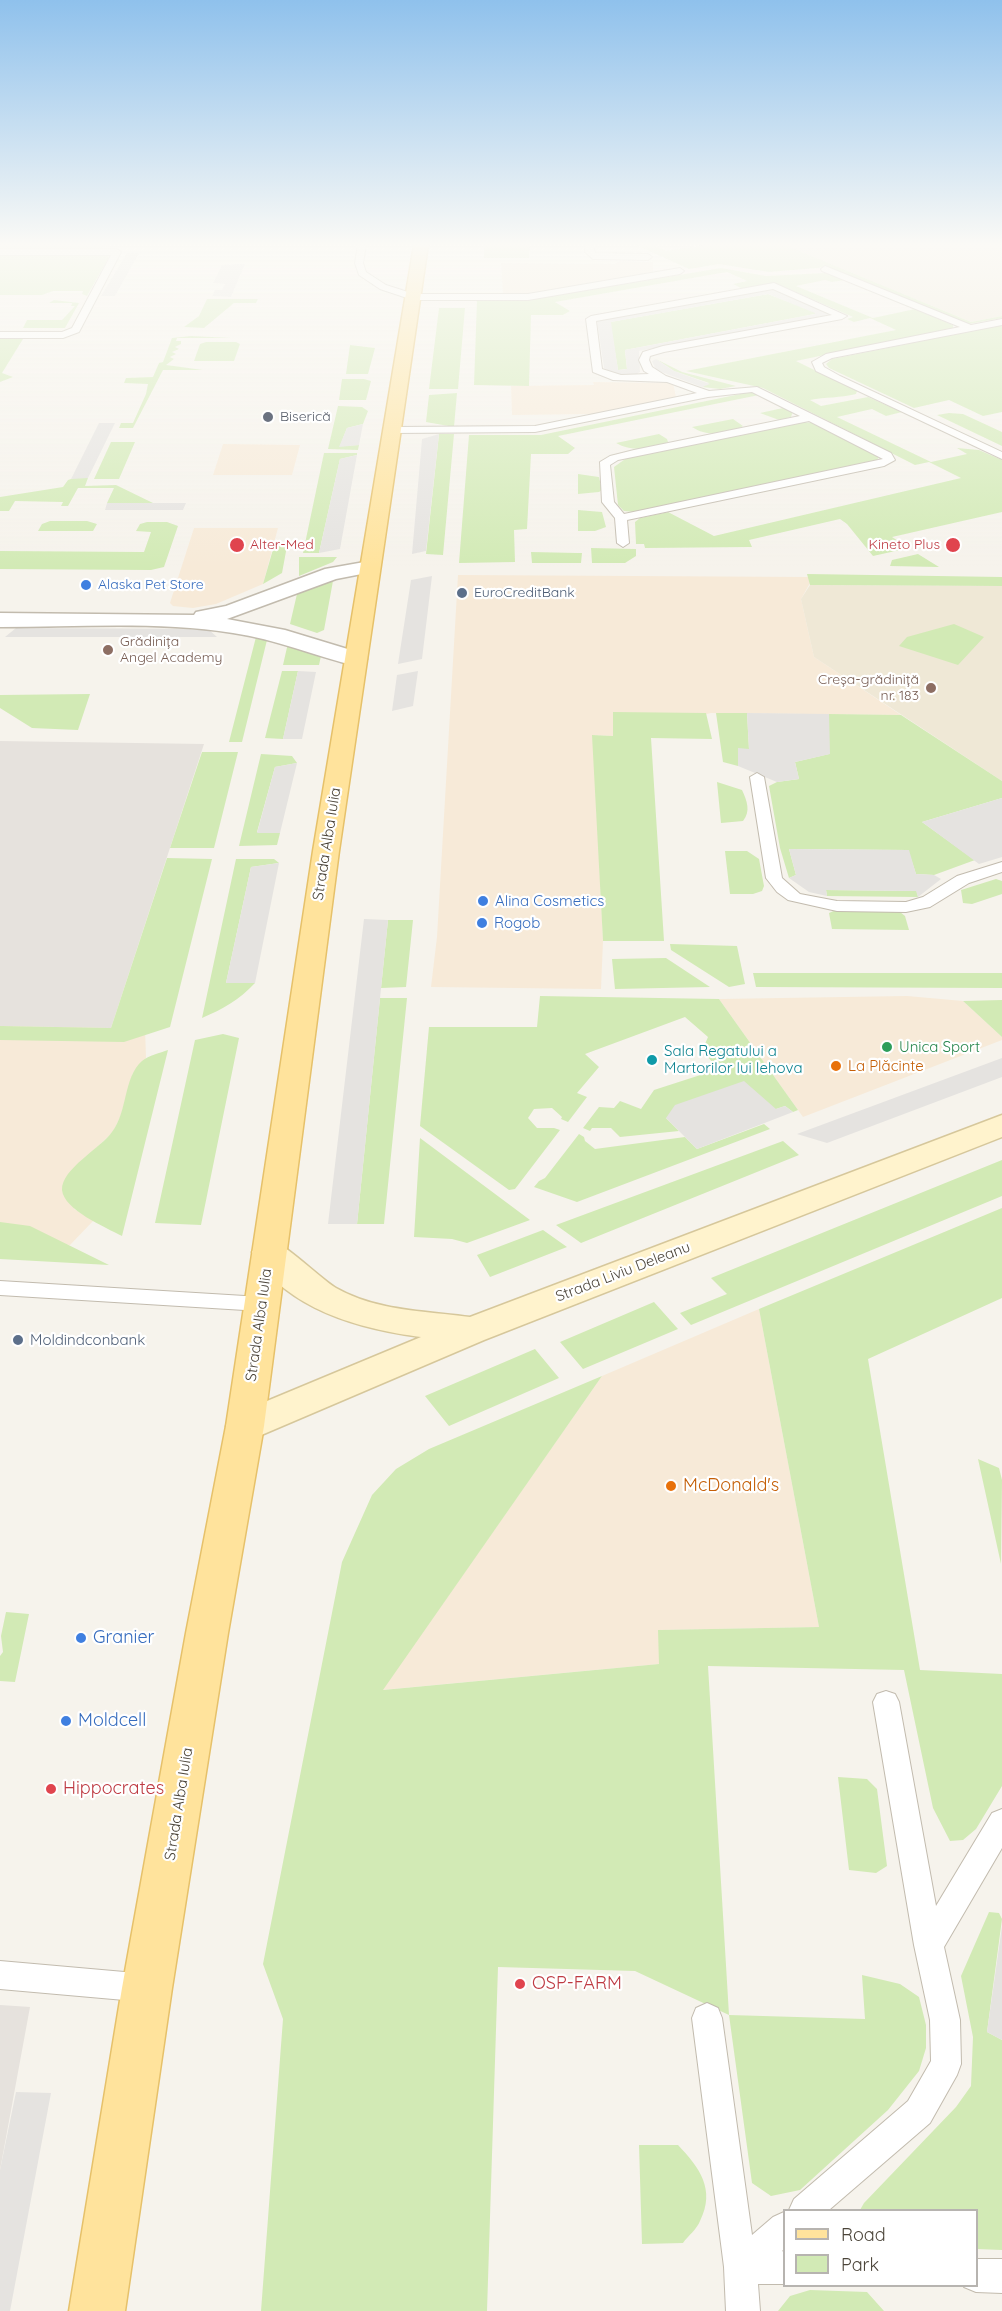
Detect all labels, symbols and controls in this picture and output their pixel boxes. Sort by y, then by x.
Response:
place label: Biserică [280,409,331,425]
marker: Biserică [261,410,275,424]
marker: Alter-Med [228,536,246,554]
marker: Kineto Plus [944,536,962,554]
place label: Alter-Med [250,537,314,553]
place label: Kineto Plus [869,537,940,553]
place label: Alaska Pet Store [98,577,204,593]
marker: Alaska Pet Store [79,578,93,592]
place label: EuroCreditBank [474,585,575,601]
marker: EuroCreditBank [455,586,469,600]
place label: Grădinița Angel Academy [120,634,222,666]
marker: Grădinița Angel Academy [101,643,115,657]
place label: Creșa-grădiniță nr. 183 [818,672,919,704]
marker: Creșa-grădiniță nr. 183 [924,681,938,695]
street label: Strada Alba Iulia [309,786,345,902]
place label: Alina Cosmetics [495,892,604,910]
marker: Alina Cosmetics [476,894,490,908]
place label: Rogob [494,914,540,932]
marker: Rogob [475,916,489,930]
place label: Unica Sport [899,1038,980,1056]
marker: Unica Sport [880,1040,894,1054]
place label: Sala Regatului a Martorilor lui Iehova [664,1042,802,1077]
marker: Sala Regatului a Martorilor lui Iehova [645,1053,659,1067]
place label: La Plăcinte [848,1057,924,1075]
marker: La Plăcinte [829,1059,843,1073]
street label: Strada Liviu Deleanu [553,1238,693,1306]
street label: Strada Alba Iulia [242,1267,276,1383]
place label: Moldindconbank [30,1331,145,1349]
marker: Moldindconbank [11,1333,25,1347]
place label: McDonald's [683,1475,779,1497]
marker: McDonald's [664,1479,678,1493]
place label: Granier [93,1627,154,1649]
marker: Granier [74,1631,88,1645]
place label: Moldcell [78,1710,146,1732]
marker: Moldcell [59,1714,73,1728]
street label: Strada Alba Iulia [161,1746,197,1862]
place label: Hippocrates [63,1778,164,1800]
marker: Hippocrates [44,1782,58,1796]
place label: OSP-FARM [532,1973,622,1995]
marker: OSP-FARM [513,1977,527,1991]
legend [783,2209,978,2287]
text: Road [841,2223,886,2246]
text: Park [841,2253,879,2276]

